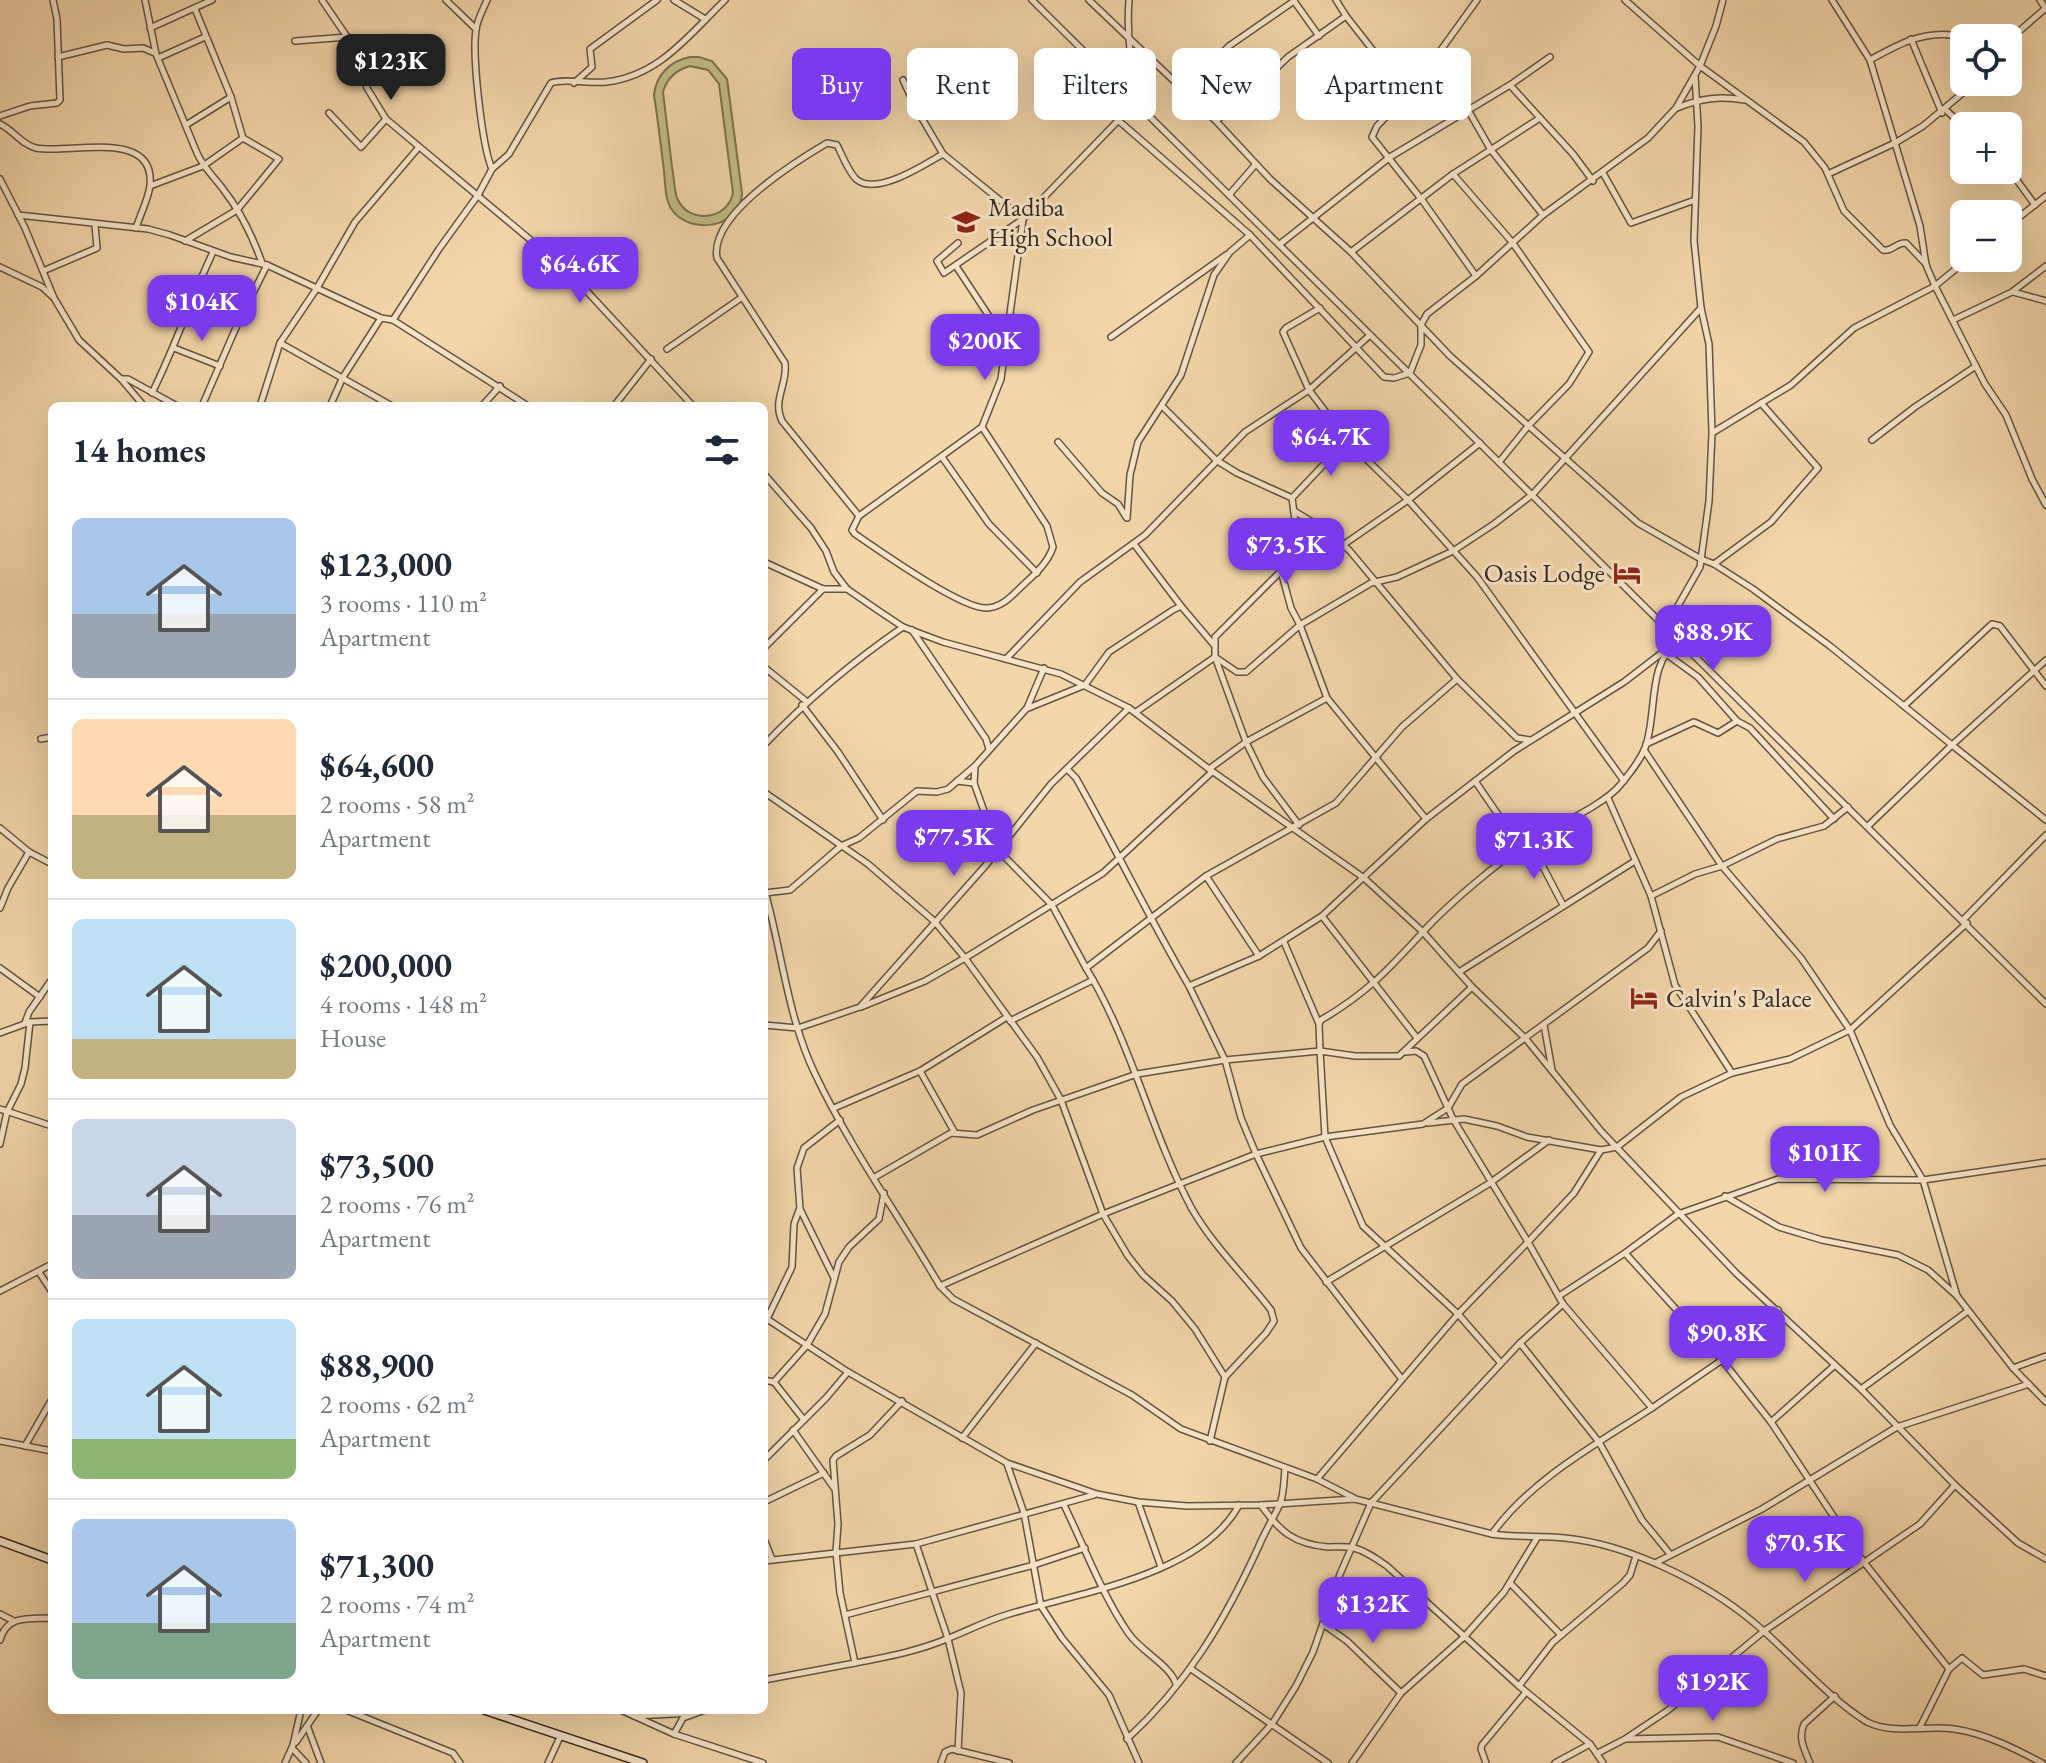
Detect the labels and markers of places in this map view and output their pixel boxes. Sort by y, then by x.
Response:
pin: $123K [335,34,447,102]
place label: Madiba High School [988,190,1113,254]
school or university icon: Madiba High School [951,207,981,237]
pin: $64.6K [515,237,645,305]
pin: $104K [146,275,258,343]
pin: $200K [929,314,1041,382]
pin: $64.7K [1266,410,1396,478]
pin: $73.5K [1221,518,1351,586]
place label: Oasis Lodge [1484,556,1605,590]
hotel icon: Oasis Lodge [1612,558,1642,588]
pin: $88.9K [1648,605,1778,673]
pin: $77.5K [889,810,1019,878]
pin: $71.3K [1469,813,1599,881]
place label: Calvin's Palace [1666,981,1812,1015]
hotel icon: Calvin's Palace [1629,983,1659,1013]
pin: $101K [1769,1126,1881,1194]
pin: $90.8K [1662,1306,1792,1374]
pin: $70.5K [1740,1516,1870,1584]
pin: $132K [1317,1577,1429,1645]
pin: $192K [1657,1655,1769,1723]

